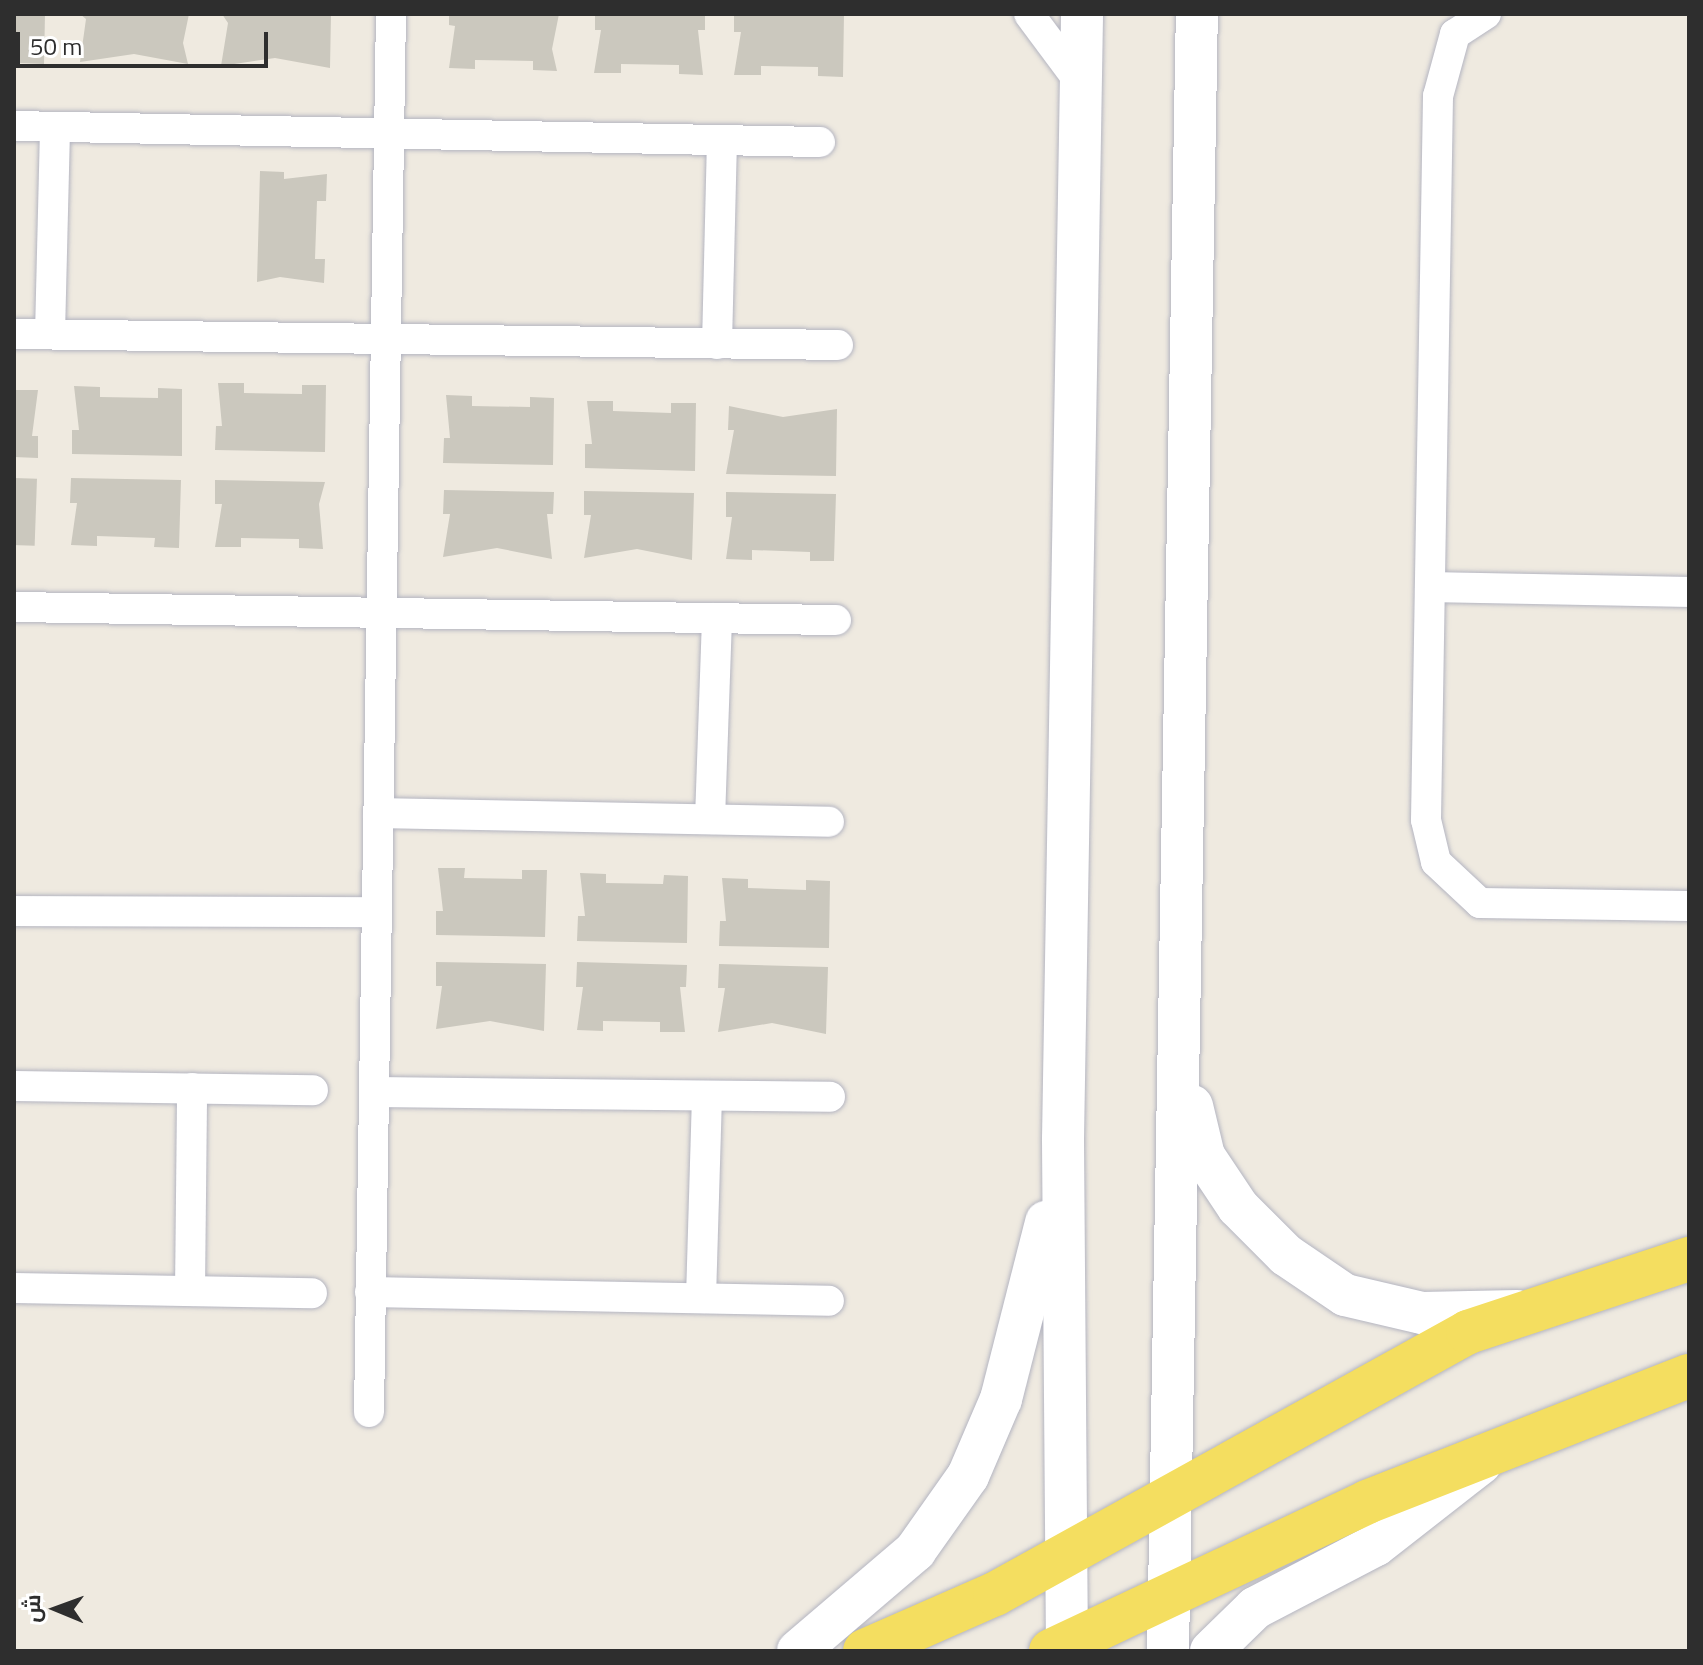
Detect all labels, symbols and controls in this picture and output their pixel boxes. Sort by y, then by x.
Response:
scale bar [20,16,272,66]
text: 50 m [30,28,82,64]
north arrow [16,1569,96,1649]
text: ش [15,1594,49,1623]

